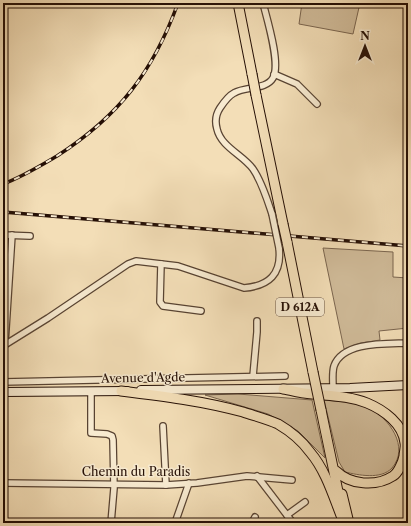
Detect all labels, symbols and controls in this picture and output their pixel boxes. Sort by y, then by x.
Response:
north arrow [345,26,385,66]
text: N [360,29,370,43]
road number: D 612A [276,298,324,316]
street label: Avenue d'Agde [100,369,185,386]
street label: Chemin du Paradis [82,464,190,479]

